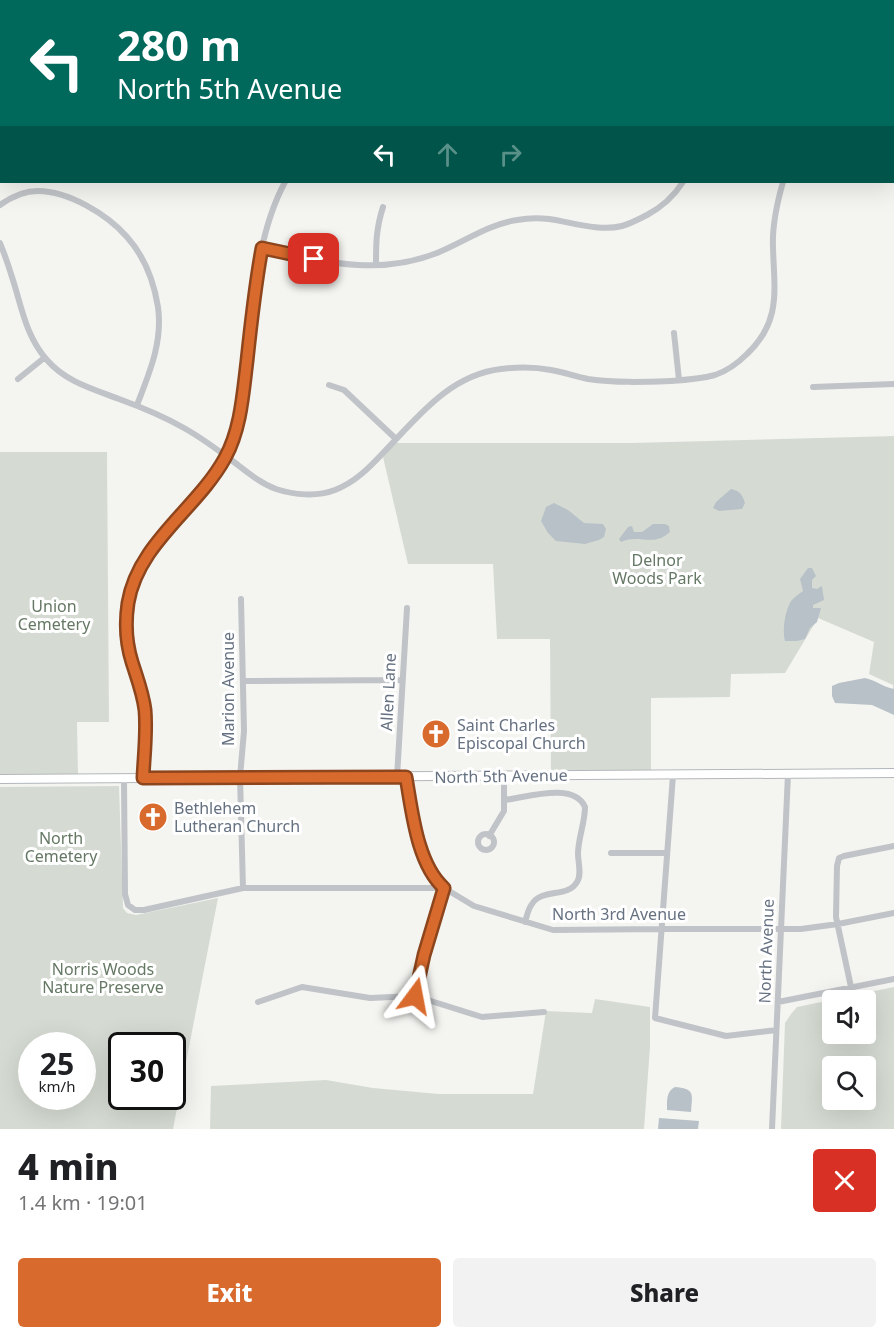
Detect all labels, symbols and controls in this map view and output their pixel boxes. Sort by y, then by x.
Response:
text: 280 m [117,16,241,73]
icon: left [18,24,96,102]
text: North 5th Avenue [117,70,342,107]
icon: left [368,138,401,171]
icon: ahead [431,138,464,171]
icon: right [494,138,527,171]
pin [288,233,339,284]
icon: arrive [297,242,330,275]
park label: Delnor Woods Park [612,549,702,589]
park label: Union Cemetery [18,595,91,635]
street label: Marion Avenue [217,632,239,746]
street label: Allen Lane [375,653,401,731]
place label: Saint Charles Episcopal Church [457,714,586,754]
church icon: Saint Charles Episcopal Church [420,718,452,750]
street label: North 5th Avenue [434,764,568,788]
place label: Bethlehem Lutheran Church [174,797,300,837]
church icon: Bethlehem Lutheran Church [137,801,169,833]
park label: North Cemetery [25,827,98,867]
street label: North Avenue [753,898,779,1004]
street label: North 3rd Avenue [552,903,686,925]
park label: Norris Woods Nature Preserve [42,958,164,998]
position arrow [383,964,447,1028]
map controls [822,990,876,1110]
button: sound [822,990,876,1044]
speed limit sign: 30 [108,1032,186,1110]
text: 25 [40,1043,74,1084]
button: search [822,1056,876,1110]
text: km/h [39,1076,75,1096]
text: 4 min [18,1142,119,1191]
button: close [813,1149,876,1212]
text: 1.4 km · 19:01 [18,1189,148,1216]
button: Exit [18,1258,441,1327]
button: Share [453,1258,876,1327]

